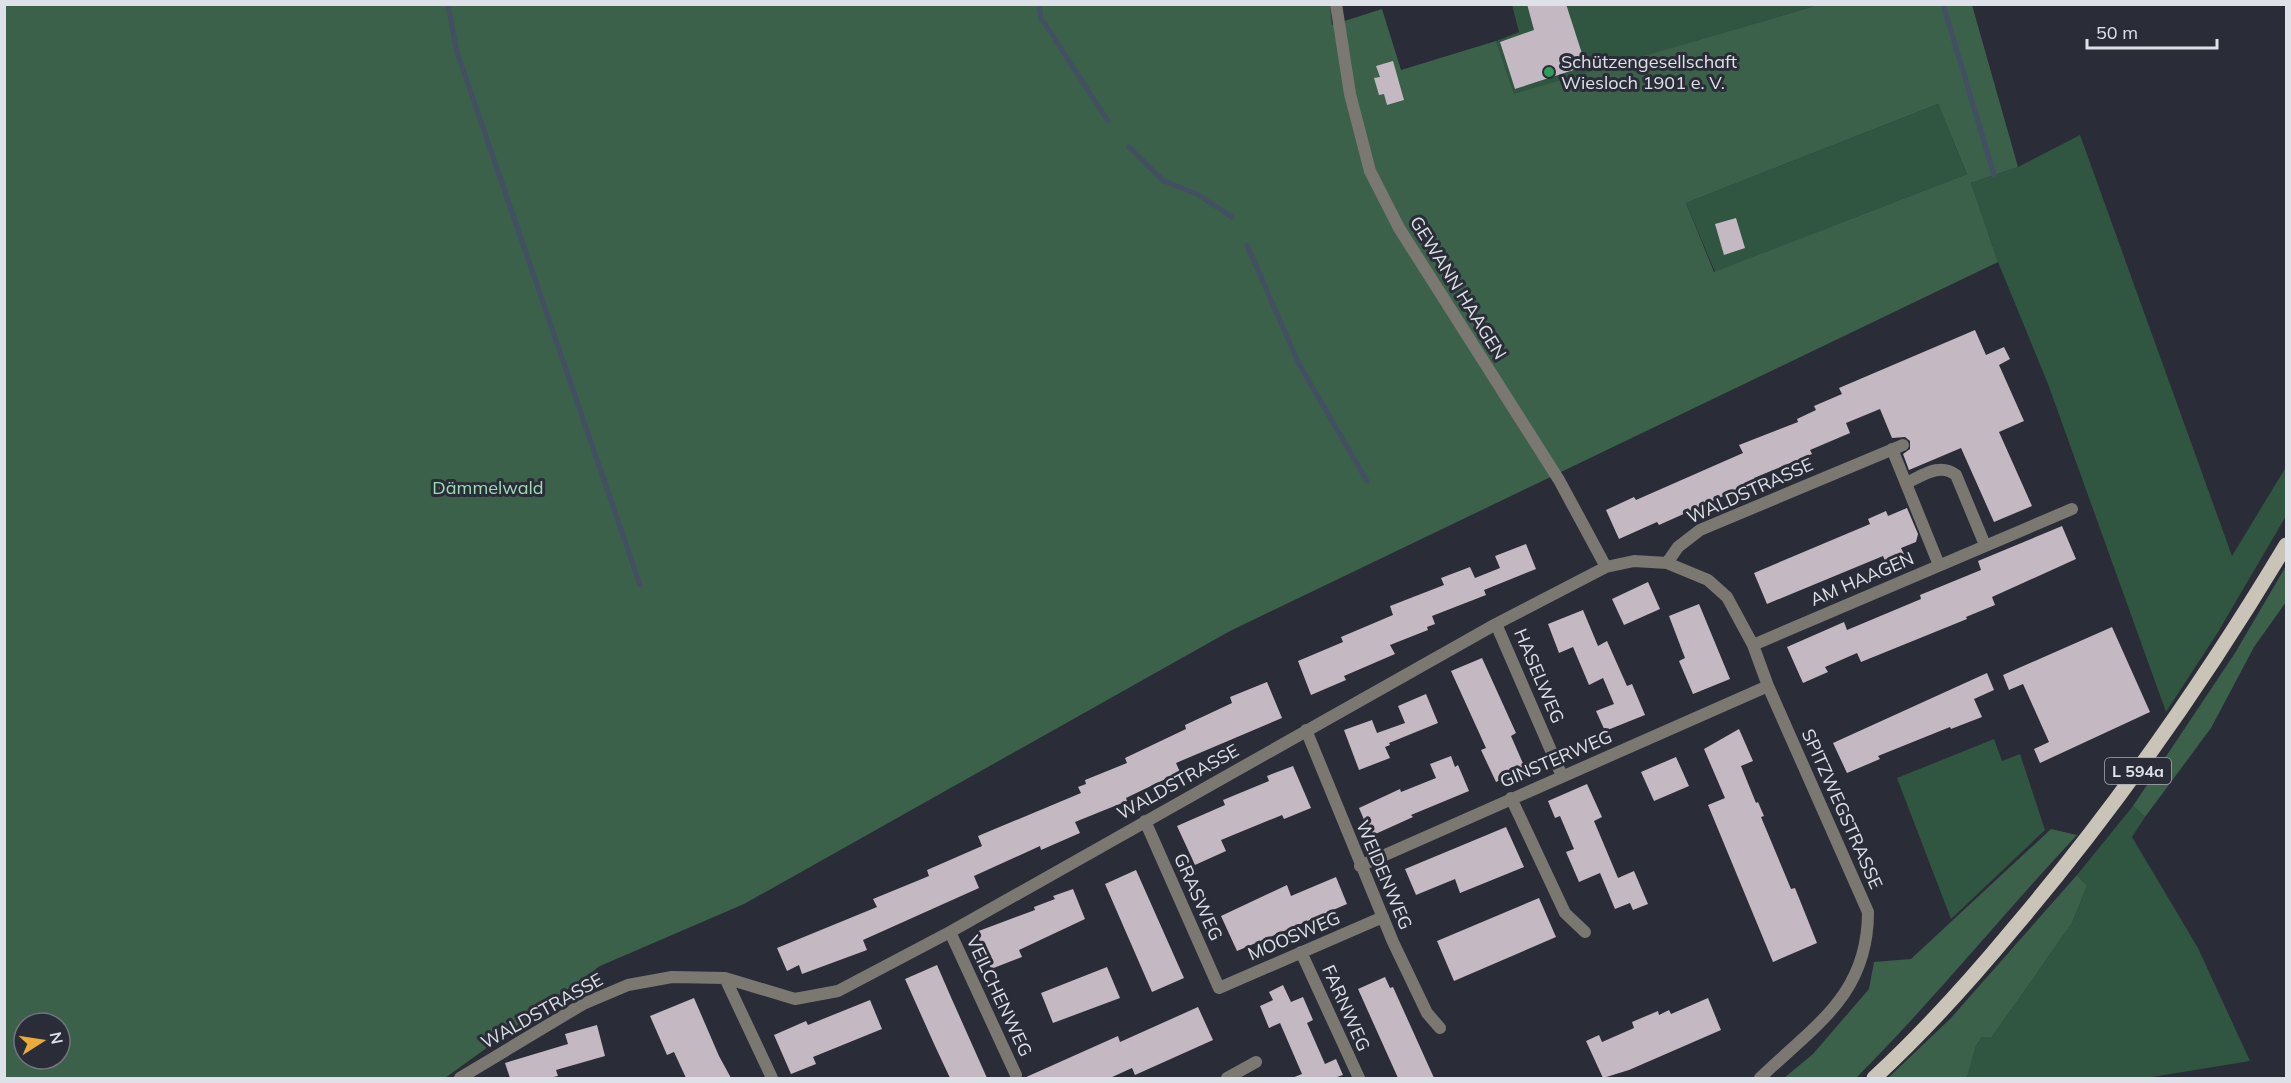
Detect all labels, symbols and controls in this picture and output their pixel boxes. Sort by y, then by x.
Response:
scale bar [2087,12,2218,50]
text: 50 m [2096,21,2138,44]
place label: Schützengesellschaft Wiesloch 1901 e. V. [1561,50,1737,94]
marker: Schützengesellschaft Wiesloch 1901 e. V. [1542,65,1556,79]
street label: GEWANN HAAGEN [1405,212,1512,364]
street label: WALDSTRASSE [1683,452,1816,529]
park label: Dämmelwald [432,476,544,499]
street label: AM HAAGEN [1806,546,1917,611]
street label: HASELWEG [1509,625,1570,727]
street label: GINSTERWEG [1496,725,1615,792]
street label: SPITZWEGSTRASSE [1797,725,1888,892]
street label: WALDSTRASSE [1113,739,1243,825]
road number: L 594a [2105,758,2171,784]
street label: WEIDENWEG [1351,817,1418,933]
street label: GRASWEG [1169,850,1228,944]
street label: MOOSWEG [1244,906,1343,965]
street label: VEILCHENWEG [961,932,1038,1060]
street label: FARNWEG [1317,961,1376,1054]
street label: WALDSTRASSE [477,968,607,1054]
north arrow [12,1011,72,1071]
text: N [46,1030,68,1046]

